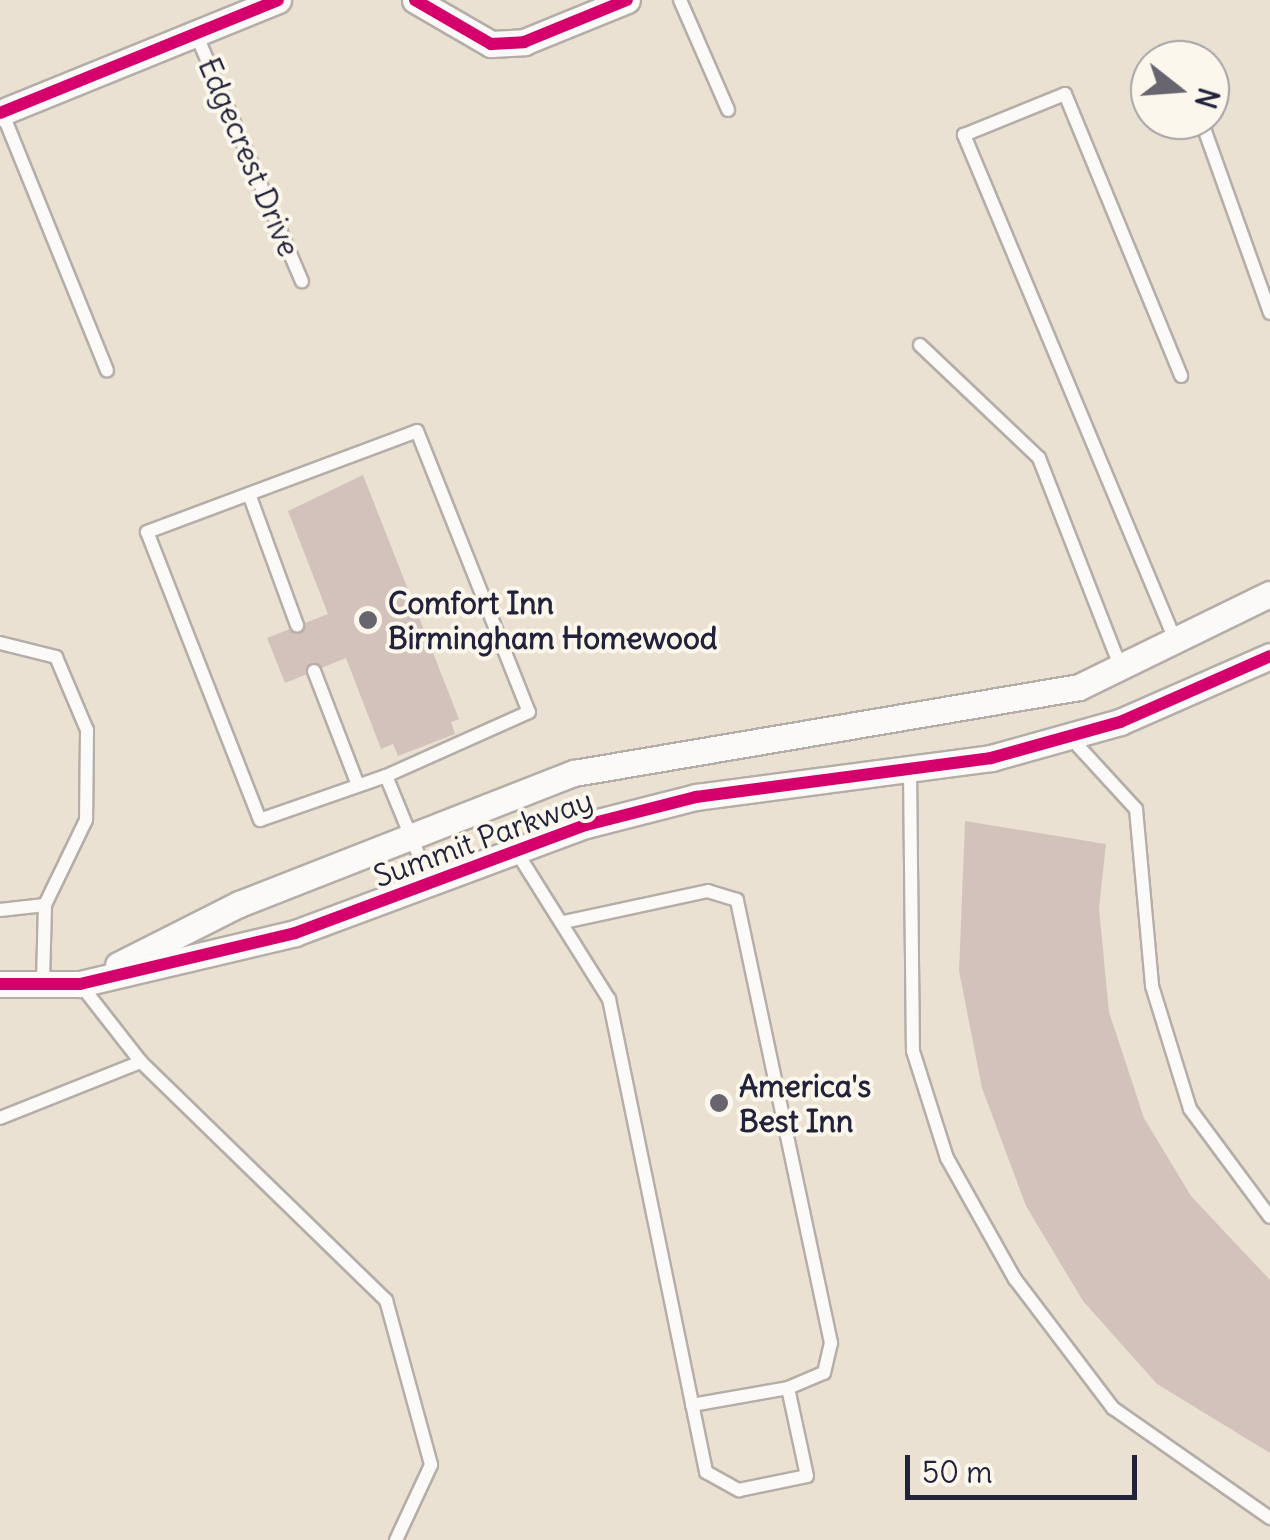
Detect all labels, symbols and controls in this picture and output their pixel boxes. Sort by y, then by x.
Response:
north arrow [1130,40,1230,140]
street label: Edgecrest Drive [191,52,307,262]
text: N [1187,84,1227,113]
place label: Comfort Inn Birmingham Homewood [388,585,717,656]
marker: Comfort Inn Birmingham Homewood [357,609,379,631]
street label: Summit Parkway [369,782,597,894]
place label: America's Best Inn [739,1068,871,1138]
marker: America's Best Inn [708,1092,730,1114]
scale bar [910,1435,1142,1497]
text: 50 m [922,1453,992,1491]

